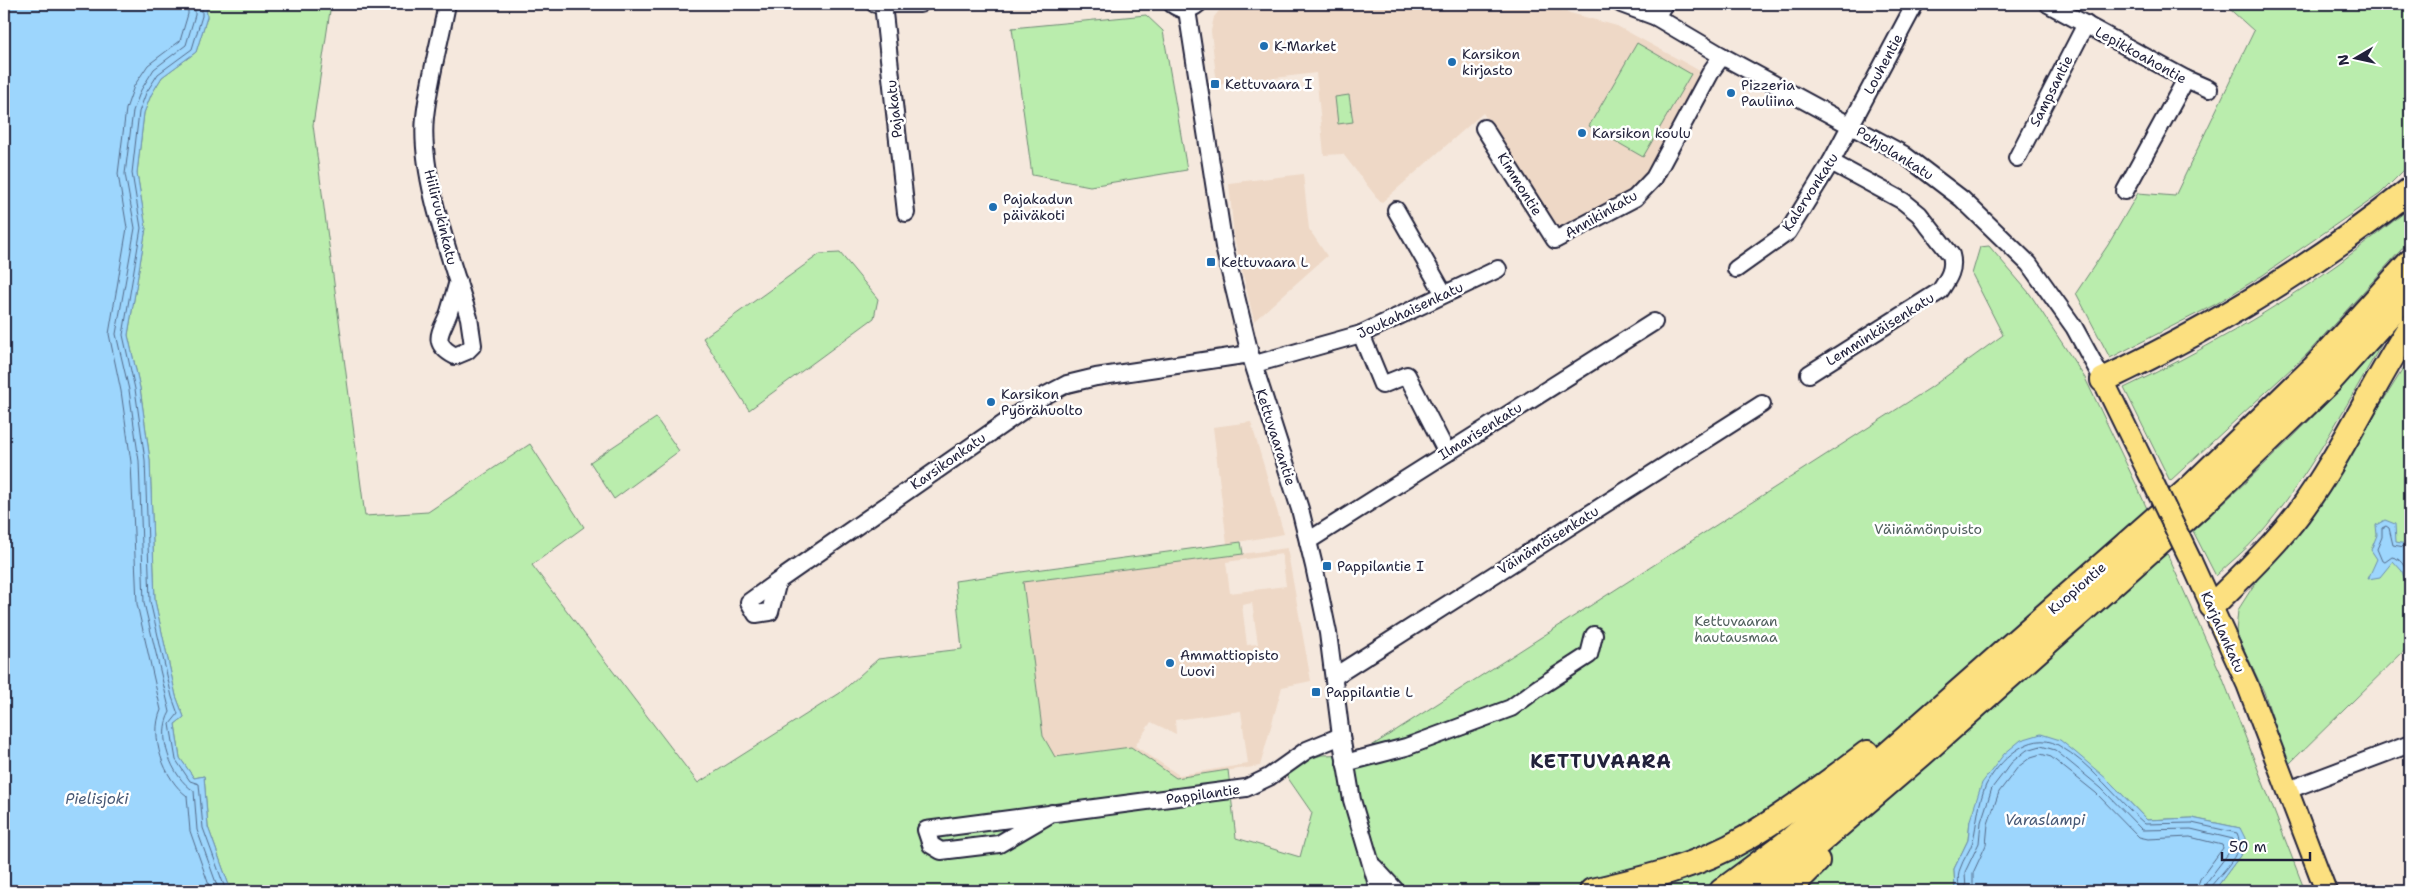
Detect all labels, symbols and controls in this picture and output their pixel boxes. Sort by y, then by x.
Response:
street label: Lepikkoahontie [2092,22,2190,88]
street label: Louhentie [1860,31,1906,97]
north arrow [2332,32,2382,82]
place label: K-Market [1274,37,1336,55]
marker: K-Market [1258,40,1270,52]
place label: Karsikon kirjasto [1462,45,1520,79]
street label: Sampsantie [2025,52,2077,130]
text: N [2333,53,2353,67]
marker: Karsikon kirjasto [1446,56,1458,68]
place label: Kettuvaara I [1225,75,1313,93]
place label: Pizzeria Pauliina [1741,76,1795,110]
marker: Kettuvaara I [1209,78,1221,90]
street label: Pajakatu [882,79,906,139]
marker: Pizzeria Pauliina [1725,87,1737,99]
street label: Pohjolankatu [1853,122,1937,184]
place label: Karsikon koulu [1592,124,1691,142]
marker: Karsikon koulu [1576,127,1588,139]
street label: Kimmontie [1494,149,1546,219]
street label: Kalervonkatu [1778,149,1842,235]
street label: Hiiliruukinkatu [420,167,462,267]
street label: Annikinkatu [1561,186,1641,242]
place label: Pajakadun päiväkoti [1003,190,1073,224]
marker: Pajakadun päiväkoti [987,201,999,213]
place label: Kettuvaara L [1221,253,1309,271]
marker: Kettuvaara L [1205,256,1217,268]
street label: Joukahaisenkatu [1354,278,1466,342]
street label: Lemminkäisenkatu [1822,288,1938,370]
place label: Karsikon Pyörähuolto [1001,385,1083,419]
street label: Kettuvaarantie [1252,386,1300,488]
marker: Karsikon Pyörähuolto [985,396,997,408]
street label: Ilmarisenkatu [1435,398,1525,464]
street label: Karsikonkatu [907,428,989,494]
street label: Väinämöisenkatu [1494,502,1602,578]
park label: Väinämönpuisto [1874,520,1982,538]
place label: Pappilantie I [1337,557,1424,575]
street label: Kuopiontie [2044,558,2110,618]
marker: Pappilantie I [1321,560,1333,572]
street label: Karjalankatu [2197,588,2249,676]
park label: Kettuvaaran hautausmaa [1694,612,1778,646]
place label: Ammattiopisto Luovi [1180,646,1279,680]
marker: Ammattiopisto Luovi [1164,657,1176,669]
place label: Pappilantie L [1326,683,1413,701]
marker: Pappilantie L [1310,686,1322,698]
district label: KETTUVAARA [1530,749,1672,774]
street label: Pappilantie [1165,780,1241,808]
water label: Pielisjoki [65,789,129,809]
water label: Varaslampi [2005,810,2086,830]
scale bar [2222,830,2309,862]
text: 50 m [2229,837,2267,857]

